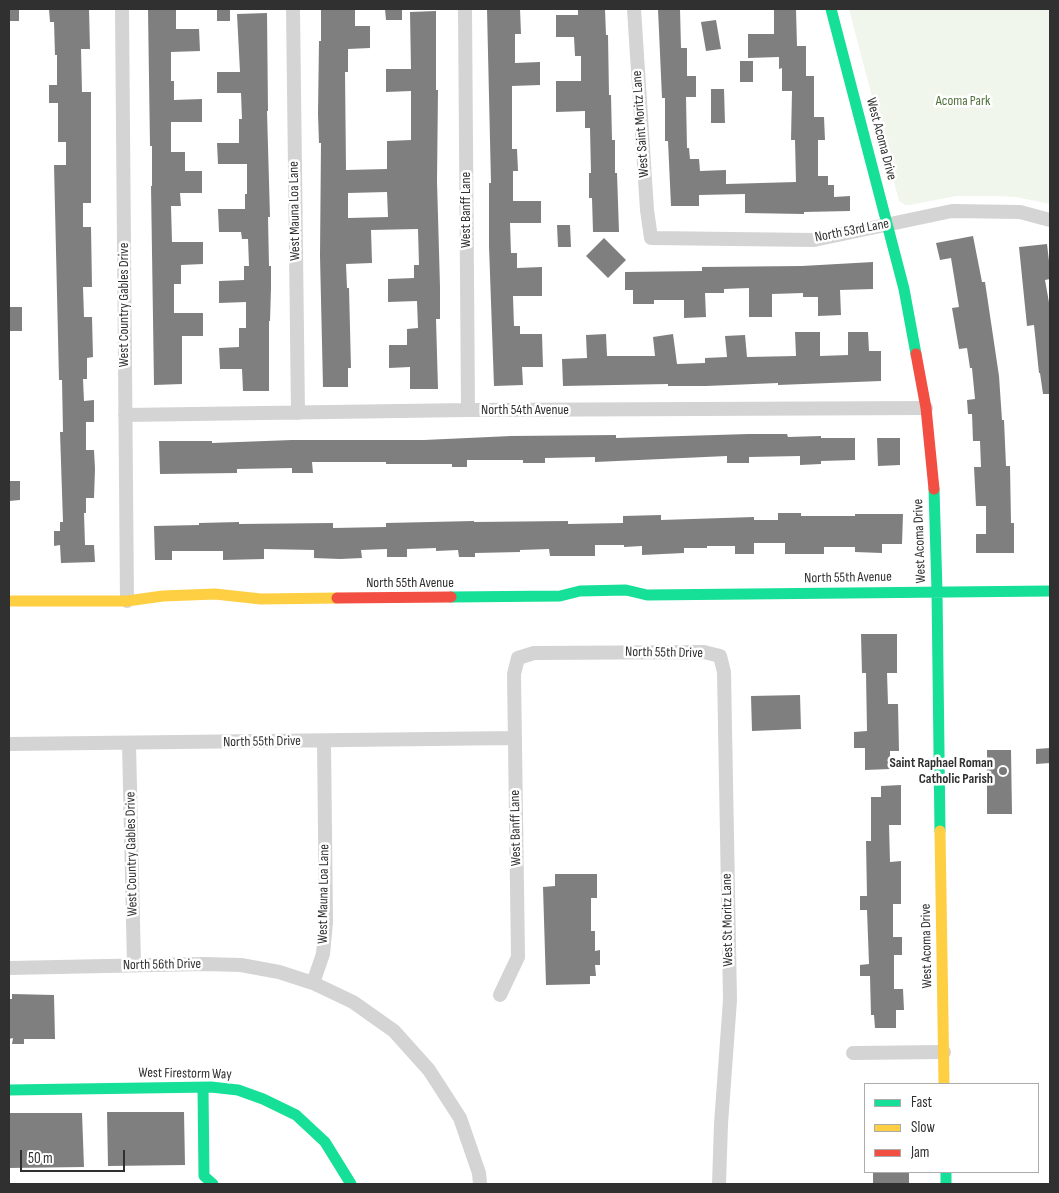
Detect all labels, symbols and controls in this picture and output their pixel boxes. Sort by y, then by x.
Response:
street label: West Saint Moritz Lane [629,70,653,178]
park label: Acoma Park [936,93,990,109]
street label: West Acoma Drive [862,96,900,182]
street label: West Mauna Loa Lane [286,161,304,261]
street label: West Banff Lane [458,172,474,248]
street label: North 53rd Lane [814,216,890,246]
street label: West Country Gables Drive [116,243,132,367]
street label: North 54th Avenue [481,402,569,418]
street label: West Acoma Drive [910,498,930,584]
street label: North 55th Avenue [804,569,892,587]
street label: North 55th Avenue [366,575,454,591]
street label: North 55th Drive [625,644,703,662]
street label: North 55th Drive [223,733,301,751]
place label: Saint Raphael Roman Catholic Parish [889,755,993,788]
marker: Saint Raphael Roman Catholic Parish [997,765,1009,777]
street label: West Banff Lane [507,790,525,866]
street label: West Country Gables Drive [123,792,141,916]
street label: West Mauna Loa Lane [315,844,333,944]
street label: West St Moritz Lane [719,873,737,967]
street label: West Acoma Drive [918,904,936,988]
street label: North 56th Drive [123,956,201,974]
street label: West Firestorm Way [138,1065,232,1083]
legend [864,1083,1039,1173]
text: Fast [911,1093,932,1112]
text: Slow [911,1118,935,1137]
scale bar [22,1140,128,1172]
text: Jam [911,1143,929,1162]
text: 50 m [28,1149,53,1168]

